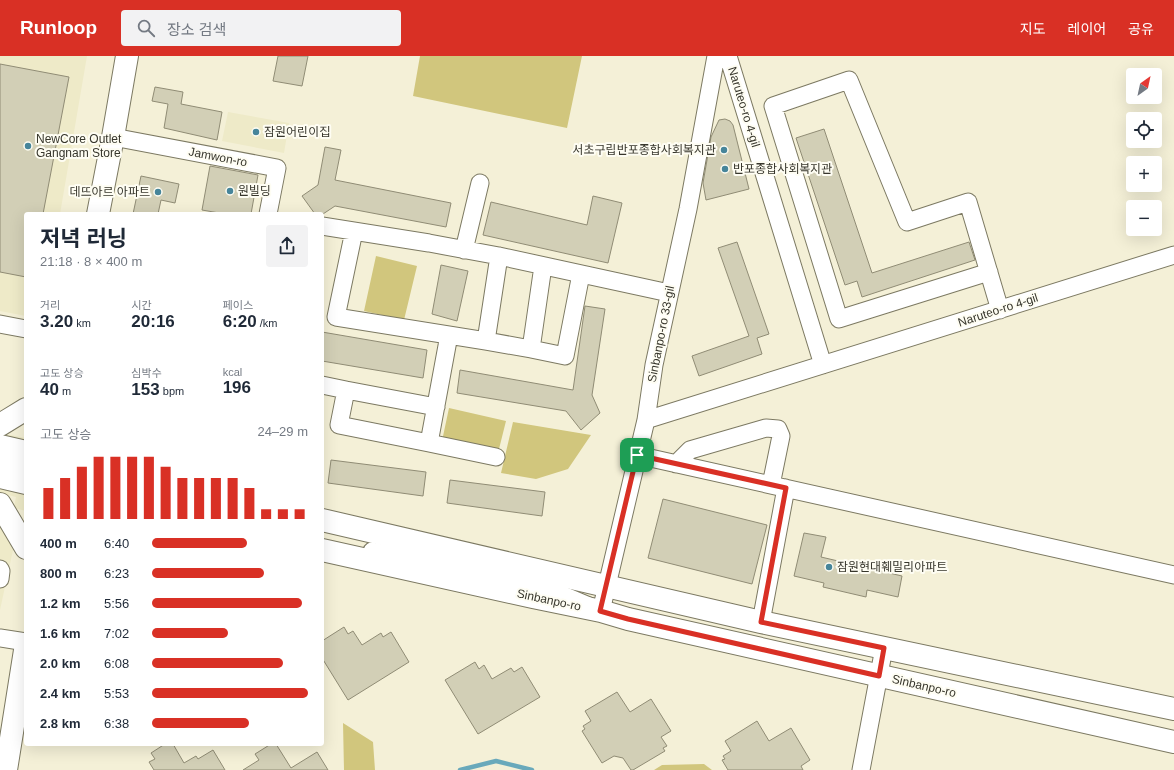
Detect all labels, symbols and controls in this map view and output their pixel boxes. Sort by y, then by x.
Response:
search box [121,10,401,46]
text: Runloop [20,17,97,38]
icon: search [135,17,157,39]
text: 장소 검색 [167,21,226,38]
text: 지도 [1020,21,1046,37]
text: 레이어 [1068,21,1106,37]
text: 공유 [1128,21,1154,37]
street label: Naruteo-ro 4-gil [725,65,763,149]
north arrow [1126,68,1162,104]
map controls [1126,68,1162,236]
button: locate [1126,112,1162,148]
place label: 잠원어린이집 [264,125,330,139]
marker: 잠원어린이집 [251,127,261,137]
place label: NewCore Outlet Gangnam Store [36,132,122,160]
marker: NewCore Outlet Gangnam Store [23,141,33,151]
place label: 서초구립반포종합사회복지관 [572,143,716,157]
street label: Jamwon-ro [188,144,249,170]
marker: 서초구립반포종합사회복지관 [719,145,729,155]
button: + [1126,156,1162,192]
place label: 반포종합사회복지관 [733,162,832,176]
marker: 반포종합사회복지관 [720,164,730,174]
place label: 원빌딩 [238,184,271,198]
place label: 데뜨아르 아파트 [69,185,150,199]
marker: 원빌딩 [225,186,235,196]
marker: 데뜨아르 아파트 [153,187,163,197]
button: − [1126,200,1162,236]
button: share [266,225,308,267]
text: 저녁 러닝 [40,226,127,251]
text: 21:18 · 8 × 400 m [40,254,142,269]
street label: Sinbanpo-ro 33-gil [645,285,677,383]
street label: Naruteo-ro 4-gil [956,290,1040,330]
text: 거리 [40,299,60,311]
text: 시간 [131,299,152,311]
text: 페이스 [223,299,253,311]
text: 3.20 [40,312,73,331]
text: 20:16 [131,312,175,331]
text: 6:20 [223,312,257,331]
text: km [73,317,91,329]
text: /km [257,317,277,329]
text: kcal [223,366,242,378]
text: 고도 상승 [40,367,84,379]
text: 심박수 [131,367,162,379]
text: 196 [223,378,251,397]
text: 40 [40,380,59,399]
text: 153 [131,380,160,399]
text: m [59,385,71,397]
text: bpm [160,385,184,397]
text: 24–29 m [257,424,308,439]
text: 고도 상승 [40,427,91,442]
pin [620,438,654,472]
icon: arrive [626,444,648,466]
text: 400 m [40,536,77,551]
text: 6:40 [104,536,129,551]
place label: 잠원현대훼밀리아파트 [837,560,947,574]
marker: 잠원현대훼밀리아파트 [824,562,834,572]
text: 800 m [40,566,77,581]
text: 6:23 [104,566,129,581]
street label: Sinbanpo-ro [516,586,583,614]
text: 1.2 km [40,596,80,611]
text: 5:56 [104,596,129,611]
text: 1.6 km [40,626,80,641]
text: 7:02 [104,626,129,641]
text: 2.0 km [40,656,80,671]
text: 6:08 [104,656,129,671]
street label: Sinbanpo-ro [891,672,958,700]
text: 2.4 km [40,686,80,701]
text: 5:53 [104,686,129,701]
text: 2.8 km [40,716,80,731]
text: 6:38 [104,716,129,731]

